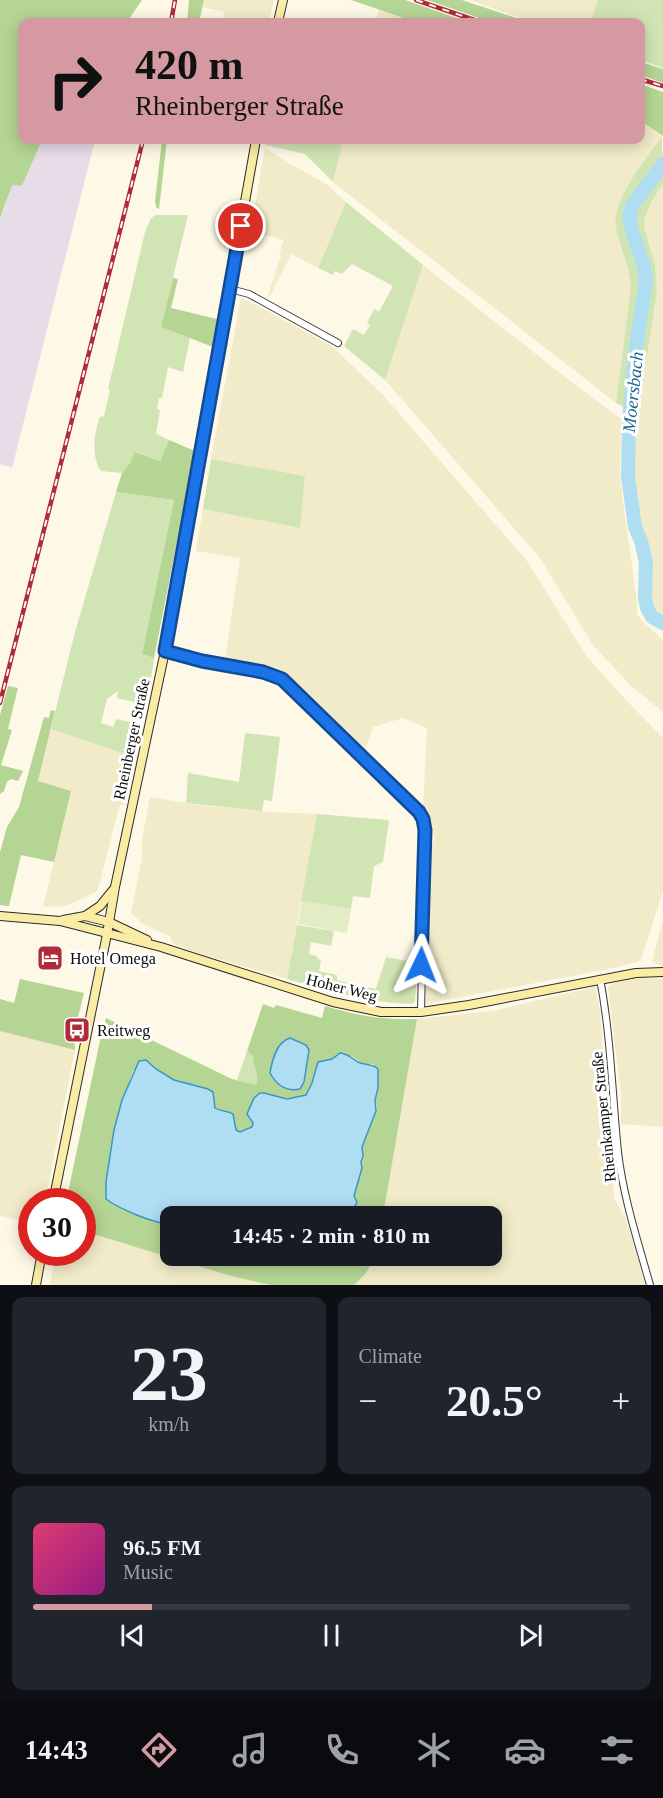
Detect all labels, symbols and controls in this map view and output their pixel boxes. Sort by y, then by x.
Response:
icon: right [36,42,114,120]
text: 420 m [135,42,244,88]
text: Rheinberger Straße [135,91,344,121]
pin [215,200,266,251]
icon: arrive [224,209,257,242]
water label: Moersbach [619,351,647,434]
street label: Rheinberger Straße [110,677,154,802]
position arrow [389,933,453,997]
hotel icon: Hotel Omega [35,943,65,973]
place label: Hotel Omega [70,950,156,968]
street label: Hoher Weg [304,970,379,1005]
bus stop icon: Reitweg [62,1015,92,1045]
place label: Reitweg [97,1022,150,1040]
street label: Rheinkamper Straße [588,1051,620,1183]
speed limit sign: 30 [18,1188,96,1266]
text: 14:45 · 2 min · 810 m [232,1223,430,1248]
text: 23 [130,1330,208,1417]
text: Climate [359,1345,422,1367]
text: 20.5° [446,1376,543,1426]
text: − [359,1383,377,1419]
text: + [611,1383,630,1419]
text: km/h [148,1413,189,1435]
text: 96.5 FM [123,1535,201,1560]
text: Music [123,1561,173,1583]
icon: previous [116,1619,149,1652]
icon: pause [315,1619,348,1652]
icon: next [514,1619,547,1652]
icon: directions [138,1729,180,1771]
icon: music [229,1729,271,1771]
icon: phone [321,1729,363,1771]
icon: climate [413,1729,455,1771]
icon: car [504,1729,546,1771]
icon: filters [596,1729,638,1771]
text: 14:43 [25,1735,88,1765]

